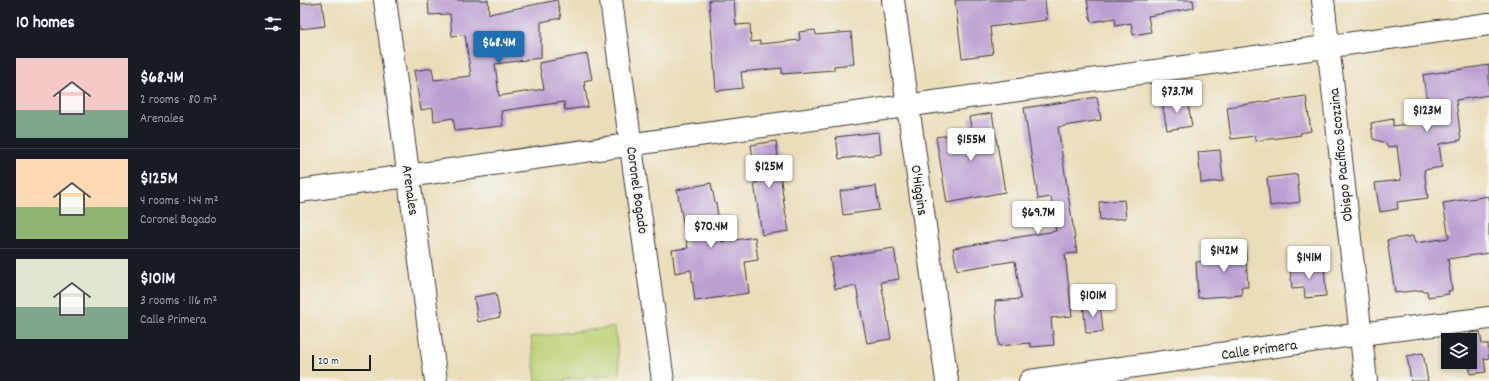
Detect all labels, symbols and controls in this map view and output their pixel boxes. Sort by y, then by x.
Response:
text: 10 homes [16,12,75,36]
icon: filters [262,13,284,35]
pin: $68.4M [466,31,532,65]
text: $68.4M [482,34,516,53]
text: $68.4M [140,67,184,91]
icon: home [48,74,96,122]
pin: $73.7M [1144,80,1210,114]
text: $73.7M [1161,83,1193,102]
street label: Obispo Pacífico Scozzina [1324,86,1360,223]
text: 2 rooms · 80 m² [140,91,217,110]
pin: $123M [1399,99,1455,133]
text: $123M [1413,102,1441,121]
text: Arenales [140,110,184,129]
pin: $155M [943,128,999,162]
text: $155M [956,131,986,150]
street label: Coronel Bogado [619,145,653,236]
pin: $125M [741,155,797,189]
text: $125M [755,158,783,177]
street label: O'Higgins [904,163,932,217]
street label: Arenales [395,164,423,217]
text: $125M [140,168,178,192]
icon: home [48,175,96,223]
text: 4 rooms · 144 m² [140,192,218,211]
pin: $69.7M [1005,201,1071,235]
text: $69.7M [1021,204,1055,223]
text: Coronel Bogado [140,211,216,230]
pin: $70.4M [678,215,744,249]
text: $70.4M [694,218,728,237]
pin: $142M [1196,239,1252,273]
text: $142M [1210,242,1238,261]
pin: $141M [1281,246,1337,280]
text: $141M [1296,249,1322,268]
text: $101M [140,268,175,292]
icon: home [48,275,96,323]
pin: $101M [1065,284,1121,318]
text: $101M [1080,287,1107,306]
text: 3 rooms · 116 m² [140,292,217,311]
text: Calle Primera [140,311,206,330]
map controls [1441,333,1477,369]
button: layers [1441,333,1477,369]
street label: Calle Primera [1220,335,1300,367]
scale bar [312,353,371,372]
text: 20 m [318,354,339,370]

